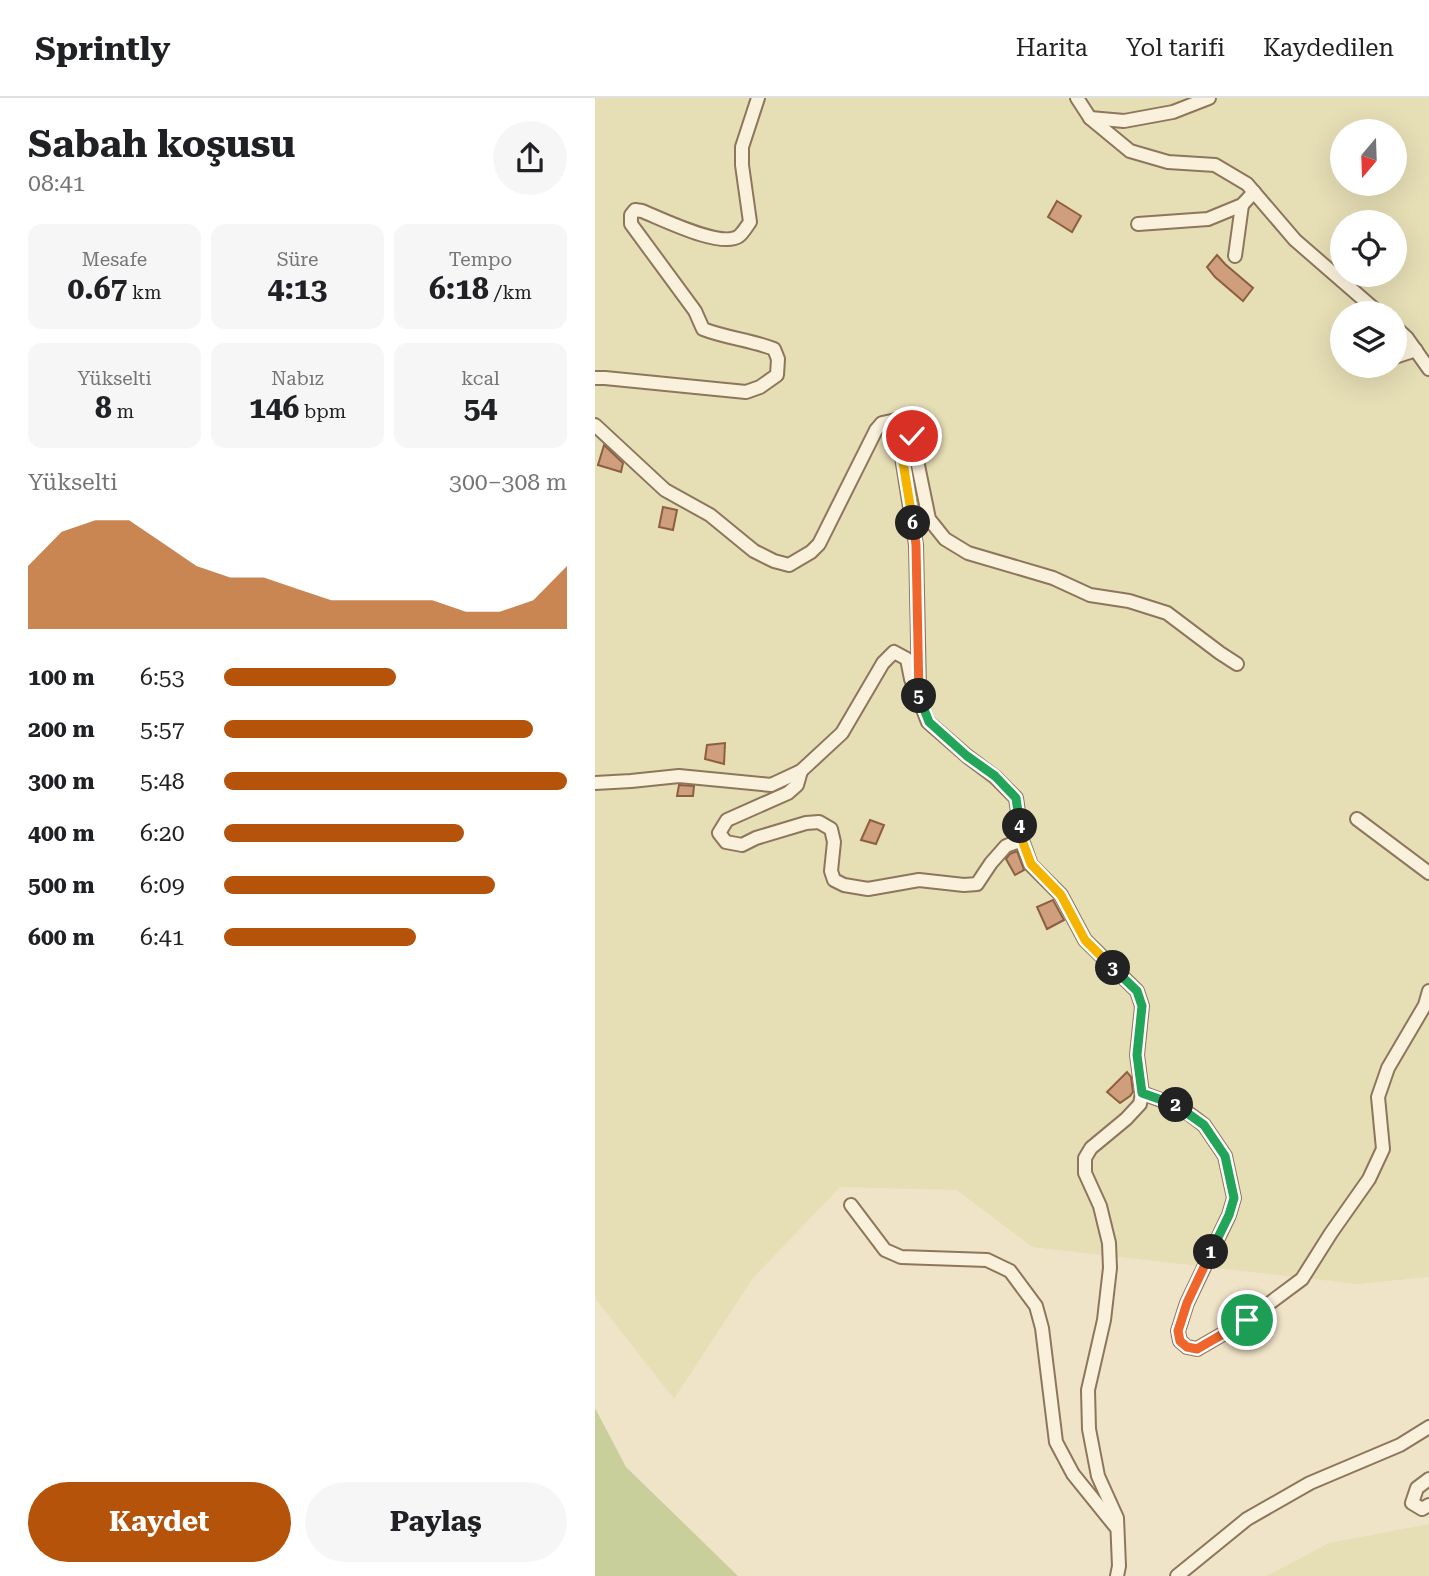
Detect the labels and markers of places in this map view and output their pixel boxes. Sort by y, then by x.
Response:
pin [882,406,942,466]
pin: 6 [895,506,931,540]
pin: 5 [901,678,937,714]
pin: 4 [1003,808,1037,844]
pin: 3 [1095,950,1131,986]
pin: 2 [1159,1088,1193,1122]
pin: 1 [1193,1234,1229,1270]
pin [1217,1290,1277,1350]

